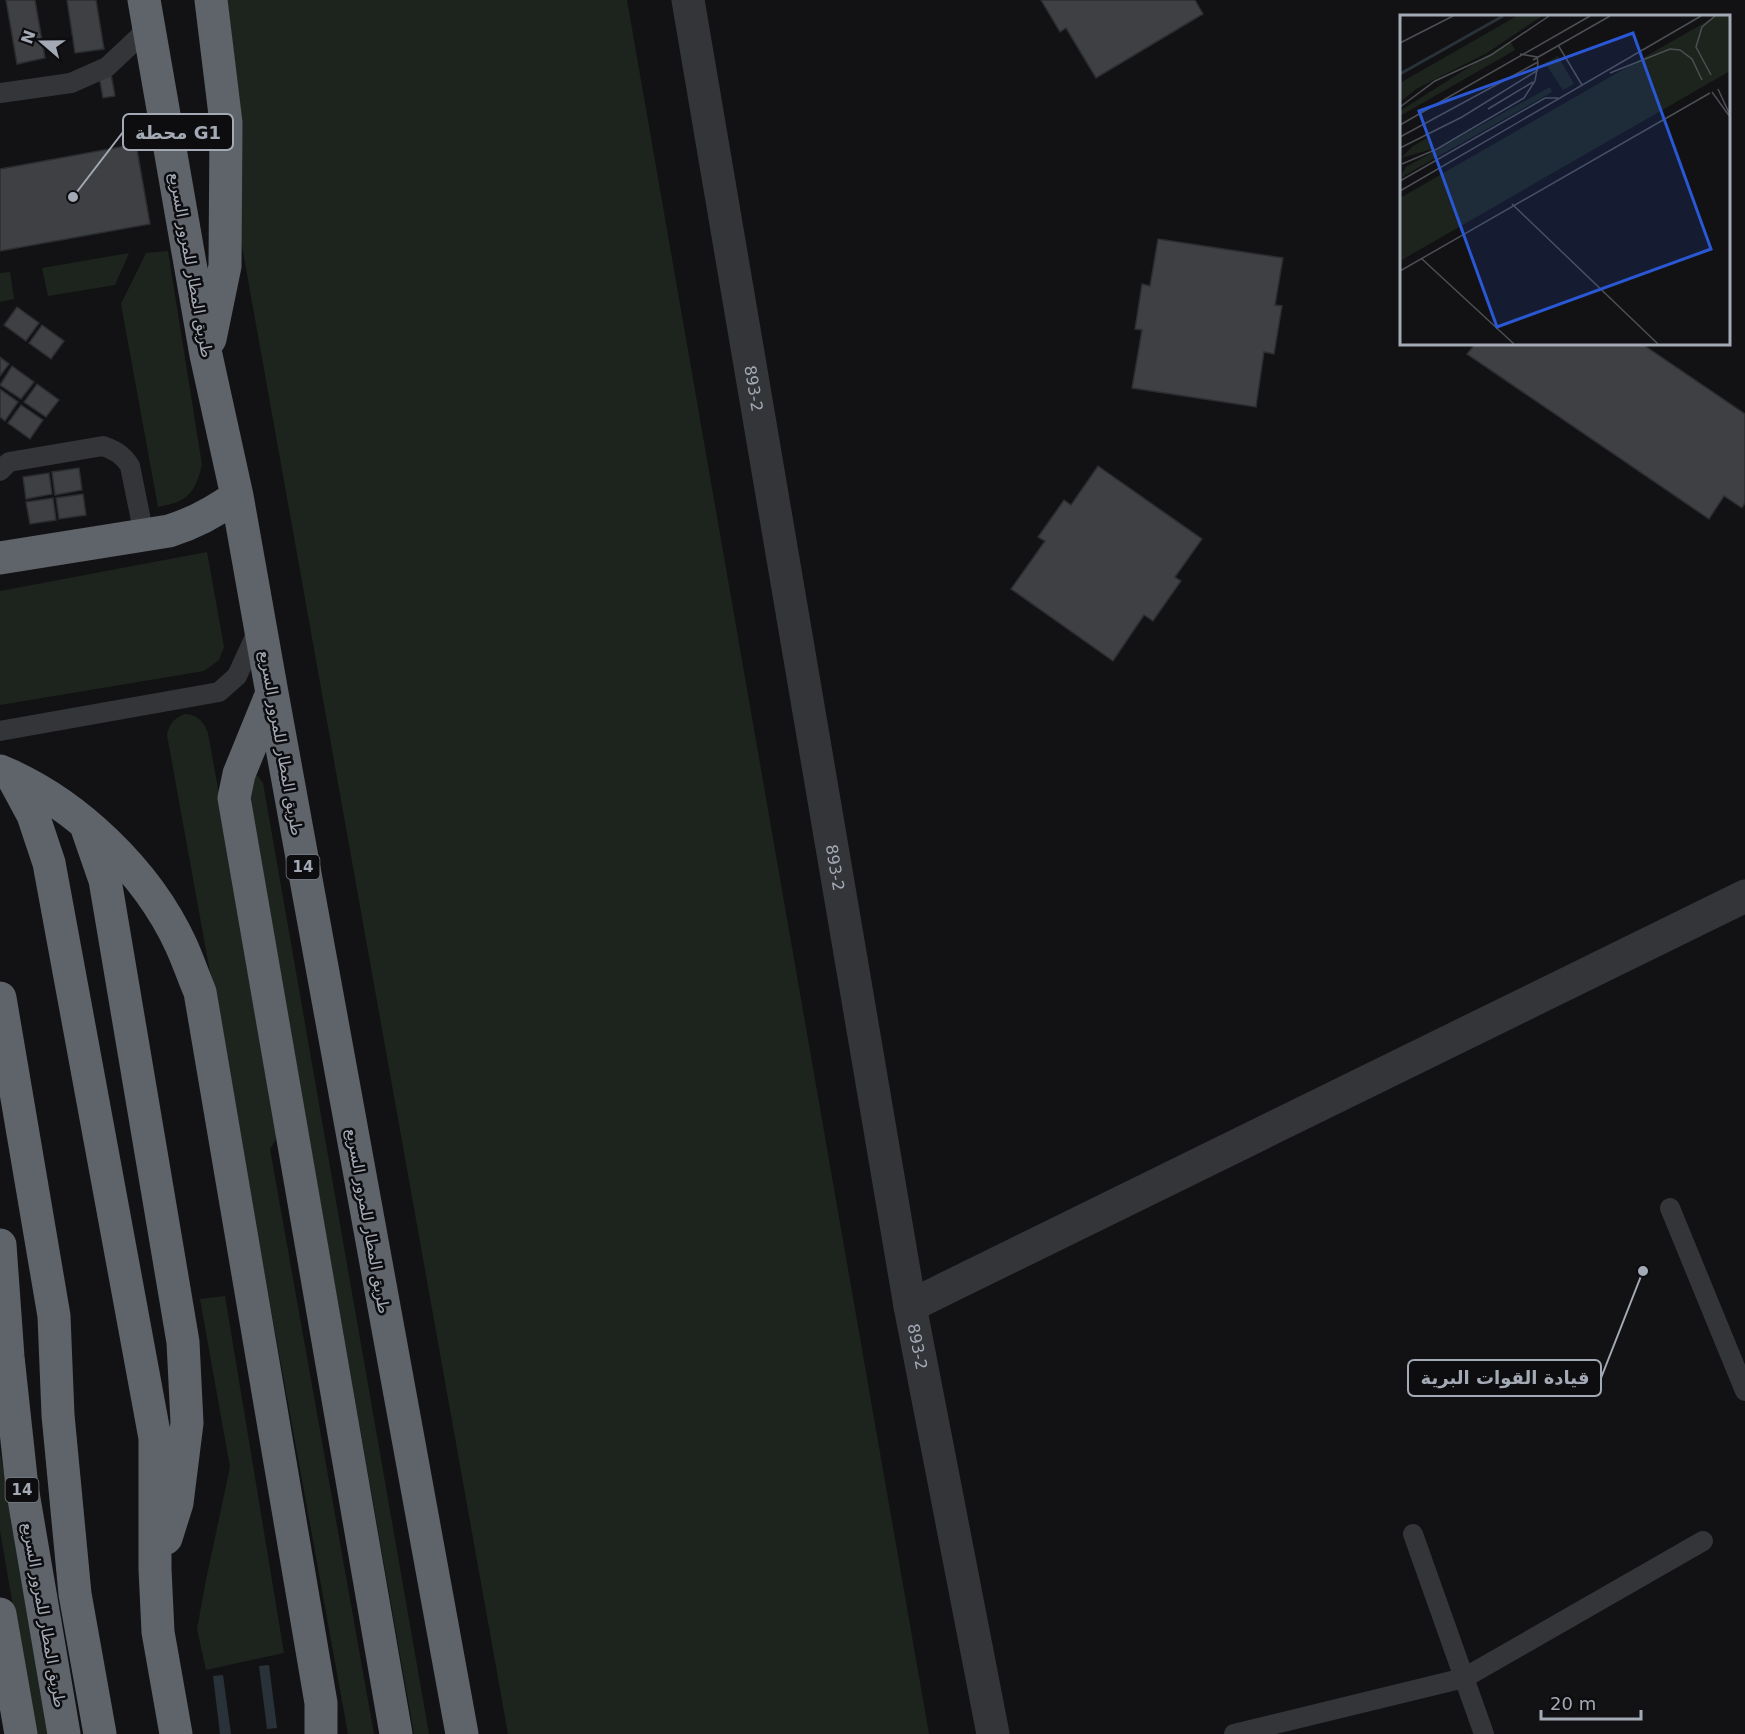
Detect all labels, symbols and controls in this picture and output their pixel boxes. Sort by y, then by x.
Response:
north arrow [12,12,72,72]
inset map [1400,15,1730,345]
text: N [17,27,40,47]
callout: محطة G1 [123,114,233,150]
text: محطة G1 [135,122,221,143]
street label: طريق المطار للمرور السريع [164,171,217,359]
street label: 893-2 [741,364,767,413]
street label: طريق المطار للمرور السريع [254,649,307,837]
street label: 893-2 [822,843,849,892]
road number: 14 [286,855,320,879]
street label: طريق المطار للمرور السريع [341,1127,394,1315]
street label: 893-2 [904,1322,932,1371]
callout: قيادة القوات البرية [1408,1360,1601,1396]
text: قيادة القوات البرية [1421,1367,1589,1389]
road number: 14 [5,1478,38,1502]
street label: طريق المطار للمرور السريع [17,1521,70,1709]
scale bar [1541,1683,1642,1721]
text: 20 m [1550,1693,1596,1714]

